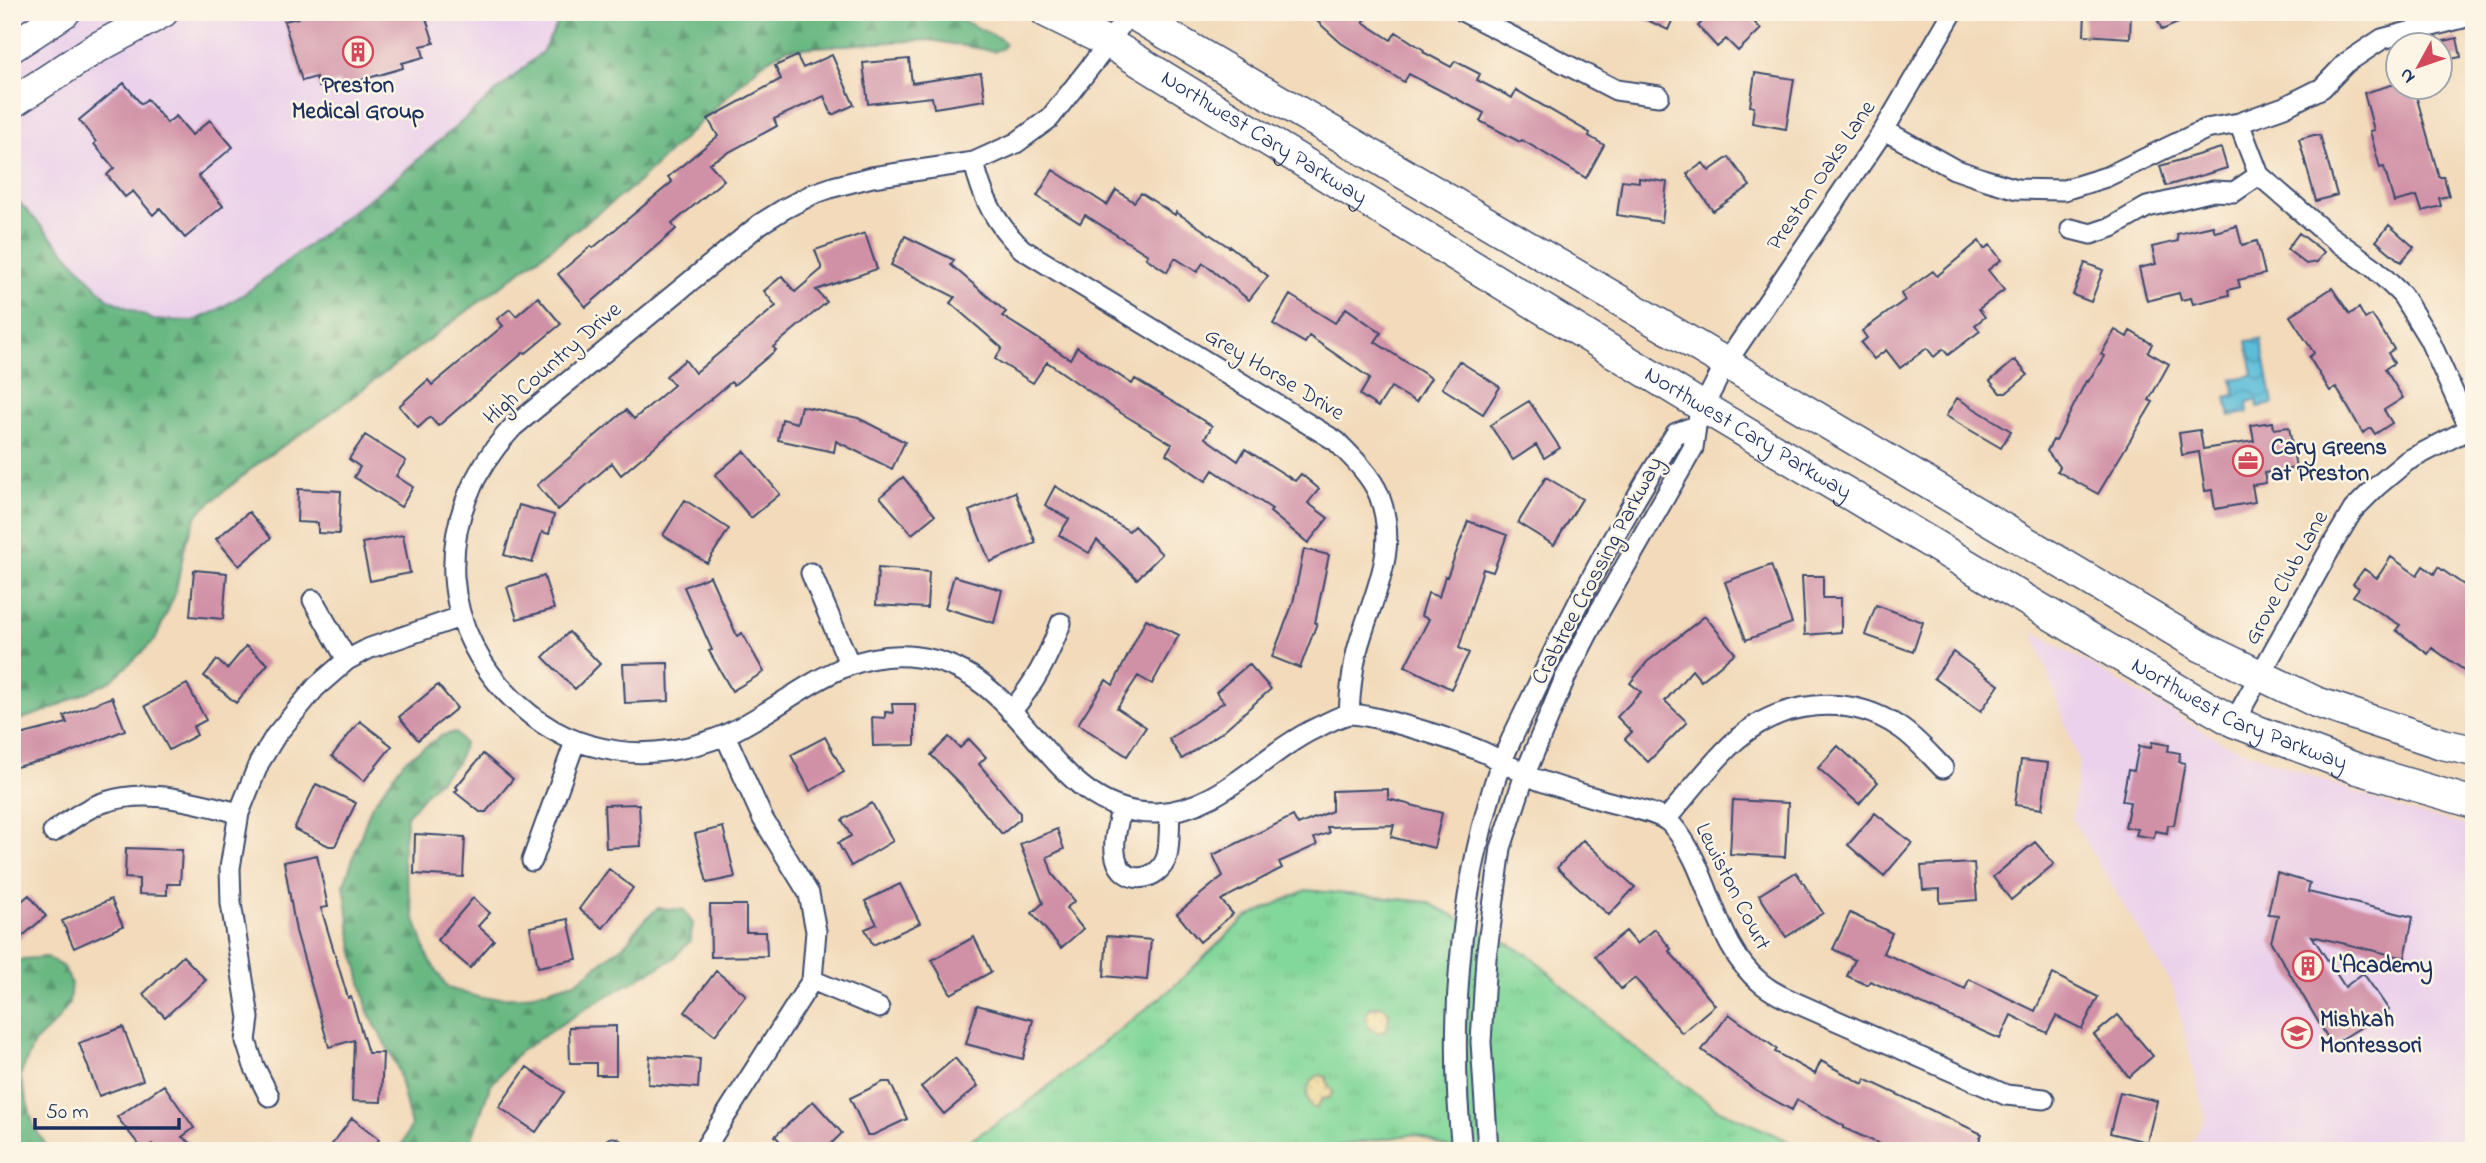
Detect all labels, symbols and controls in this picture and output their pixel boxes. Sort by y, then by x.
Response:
north arrow [2384,32,2454,102]
building icon: Preston Medical Group [341,35,375,69]
street label: Northwest Cary Parkway [1155,62,1373,216]
text: N [2393,62,2422,89]
place label: Preston Medical Group [292,70,425,129]
street label: Preston Oaks Lane [1759,93,1885,258]
street label: High Country Drive [476,294,631,435]
street label: Grey Horse Drive [1196,320,1351,432]
street label: Northwest Cary Parkway [1638,358,1858,510]
place label: Cary Greens at Preston [2271,432,2387,491]
office icon: Cary Greens at Preston [2231,444,2265,478]
street label: Crabtree Crossing Parkway [1524,451,1674,692]
street label: Grove Club Lane [2236,504,2338,651]
street label: Northwest Cary Parkway [2125,649,2352,782]
street label: Lewiston Court [1686,818,1778,957]
building icon: L'Academy [2291,949,2325,983]
place label: L'Academy [2331,950,2433,985]
place label: Mishkah Montessori [2320,1004,2422,1063]
school or university icon: Mishkah Montessori [2280,1016,2314,1050]
scale bar [35,1086,178,1130]
text: 50 m [46,1098,89,1128]

